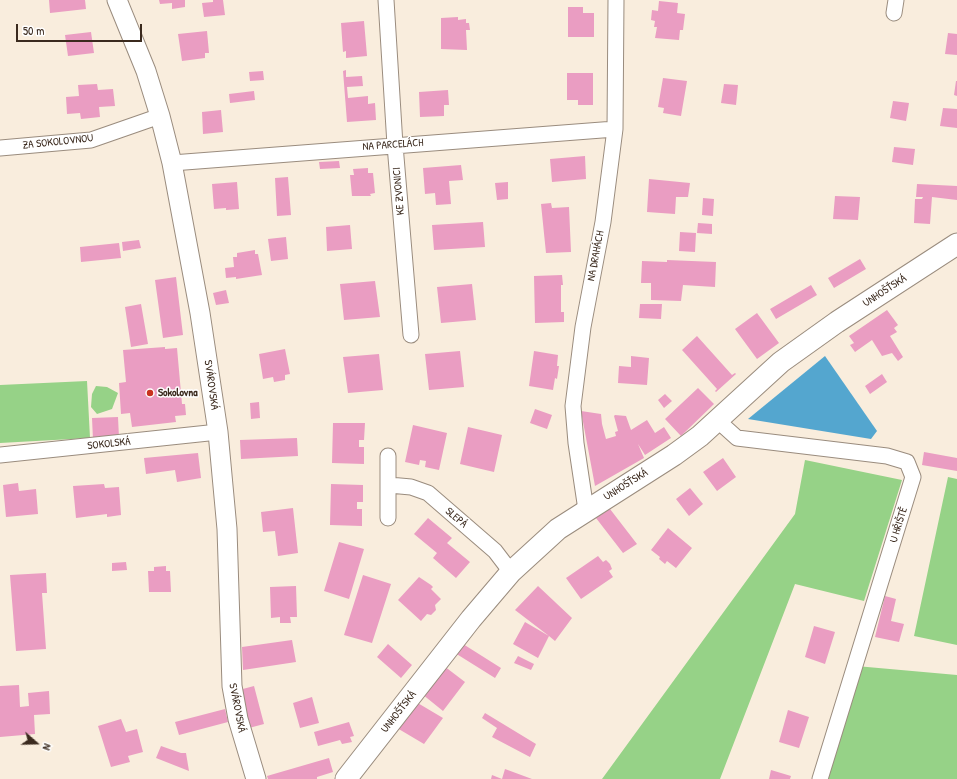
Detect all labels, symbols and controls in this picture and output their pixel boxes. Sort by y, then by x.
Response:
scale bar [18,16,144,42]
text: 50 m [23,22,44,39]
street label: ZA SOKOLOVNOU [22,132,94,152]
street label: NA PARCELÁCH [362,136,424,154]
street label: KE ZVONICI [390,166,408,216]
street label: NA DRAHÁCH [585,230,607,282]
street label: UNHOŠŤSKÁ [861,272,909,310]
street label: SVÁROVSKÁ [201,359,221,411]
place label: Sokolovna [158,386,198,400]
marker: Sokolovna [145,388,155,398]
street label: SOKOLSKÁ [87,435,131,453]
street label: UNHOŠŤSKÁ [601,466,651,504]
street label: SLEPÁ [442,505,470,531]
street label: U HŘIŠTĚ [887,506,911,544]
street label: SVÁROVSKÁ [226,682,248,734]
street label: UNHOŠŤSKÁ [379,688,419,736]
north arrow [16,723,56,763]
text: N [40,742,55,752]

